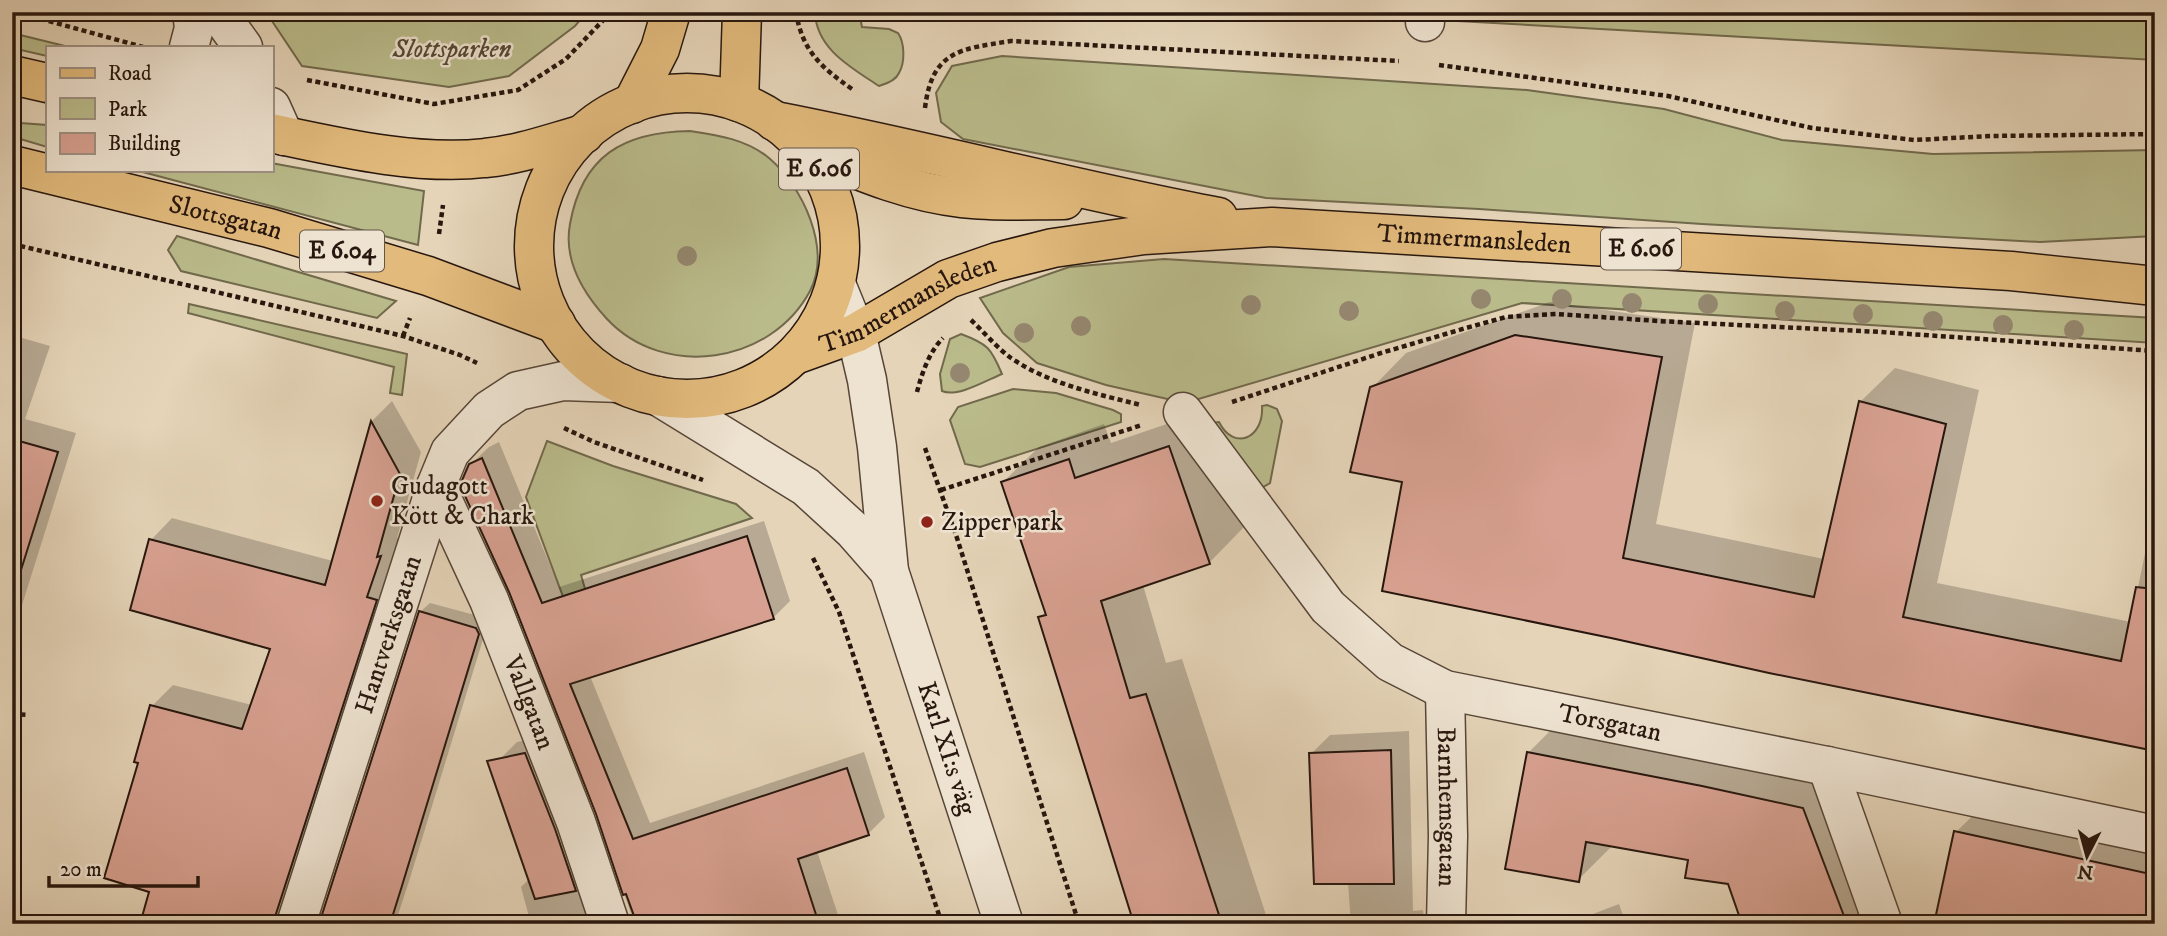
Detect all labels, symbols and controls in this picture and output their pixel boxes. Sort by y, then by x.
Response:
park label: Slottsparken [391,33,512,66]
legend [46,46,273,172]
text: Road [108,61,152,87]
text: Park [108,97,148,123]
text: Building [108,131,181,157]
road number: E 6.06 [779,148,859,190]
street label: Slottsgatan [165,188,287,248]
street label: Timmermansleden [1376,217,1573,261]
road number: E 6.06 [1601,228,1681,270]
road number: E 6.04 [300,230,384,272]
street label: Timmermansleden [815,247,1001,361]
place label: Gudagott Kött & Chark [391,470,534,533]
marker: Gudagott Kött & Chark [369,493,385,509]
place label: Zipper park [941,506,1063,539]
marker: Zipper park [919,514,935,530]
street label: Hantverksgatan [348,551,429,718]
street label: Vallgatan [496,650,563,755]
street label: Karl XI:s väg [910,678,984,819]
street label: Torsgatan [1556,696,1665,749]
street label: Barnhemsgatan [1429,727,1465,888]
north arrow [2052,820,2122,890]
scale bar [49,845,198,889]
text: 20 m [60,857,102,883]
text: N [2076,859,2094,884]

